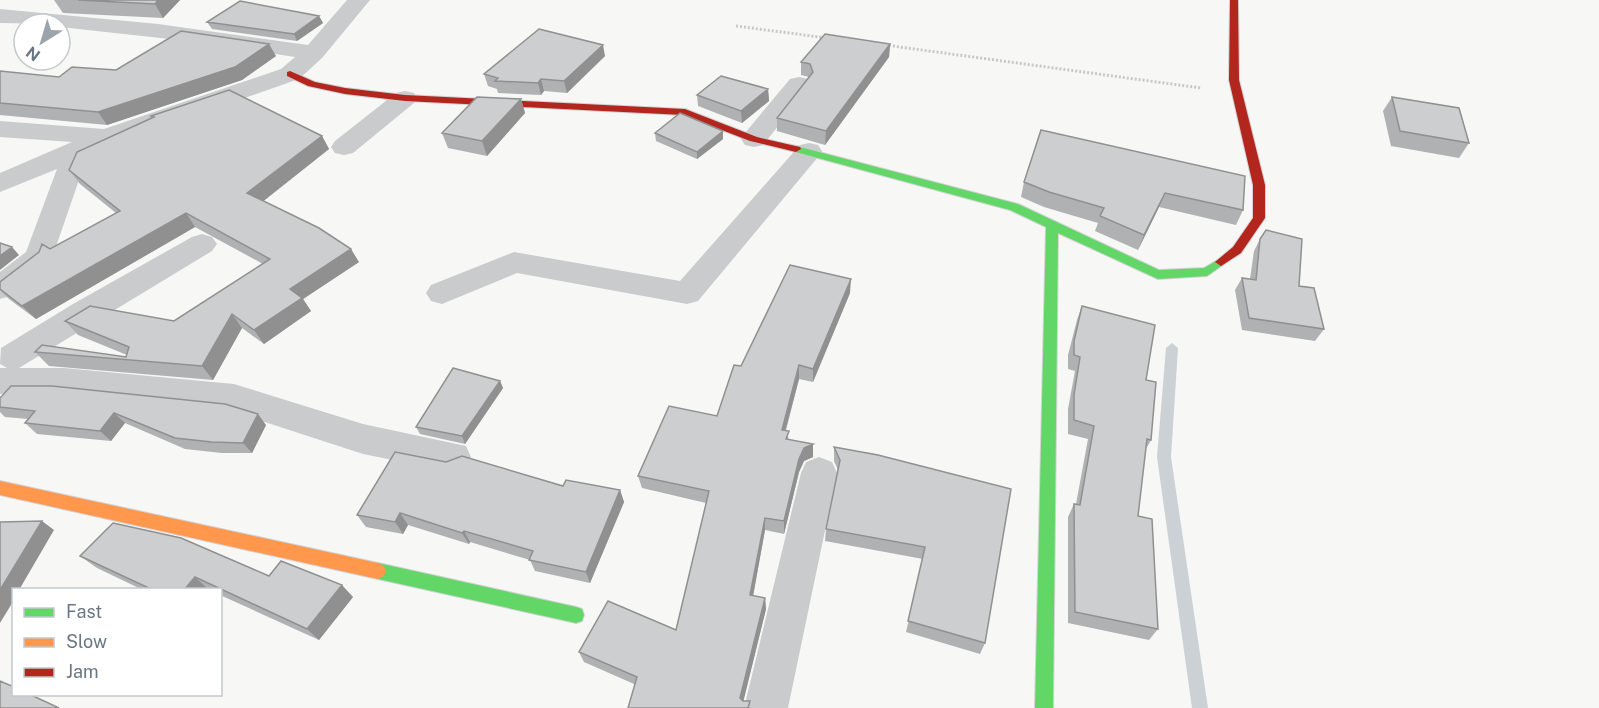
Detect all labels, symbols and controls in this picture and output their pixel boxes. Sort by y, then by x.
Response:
north arrow [12,12,72,72]
text: N [23,42,44,65]
legend [12,588,222,696]
text: Fast [66,601,102,622]
text: Slow [66,631,107,652]
text: Jam [66,661,99,682]

